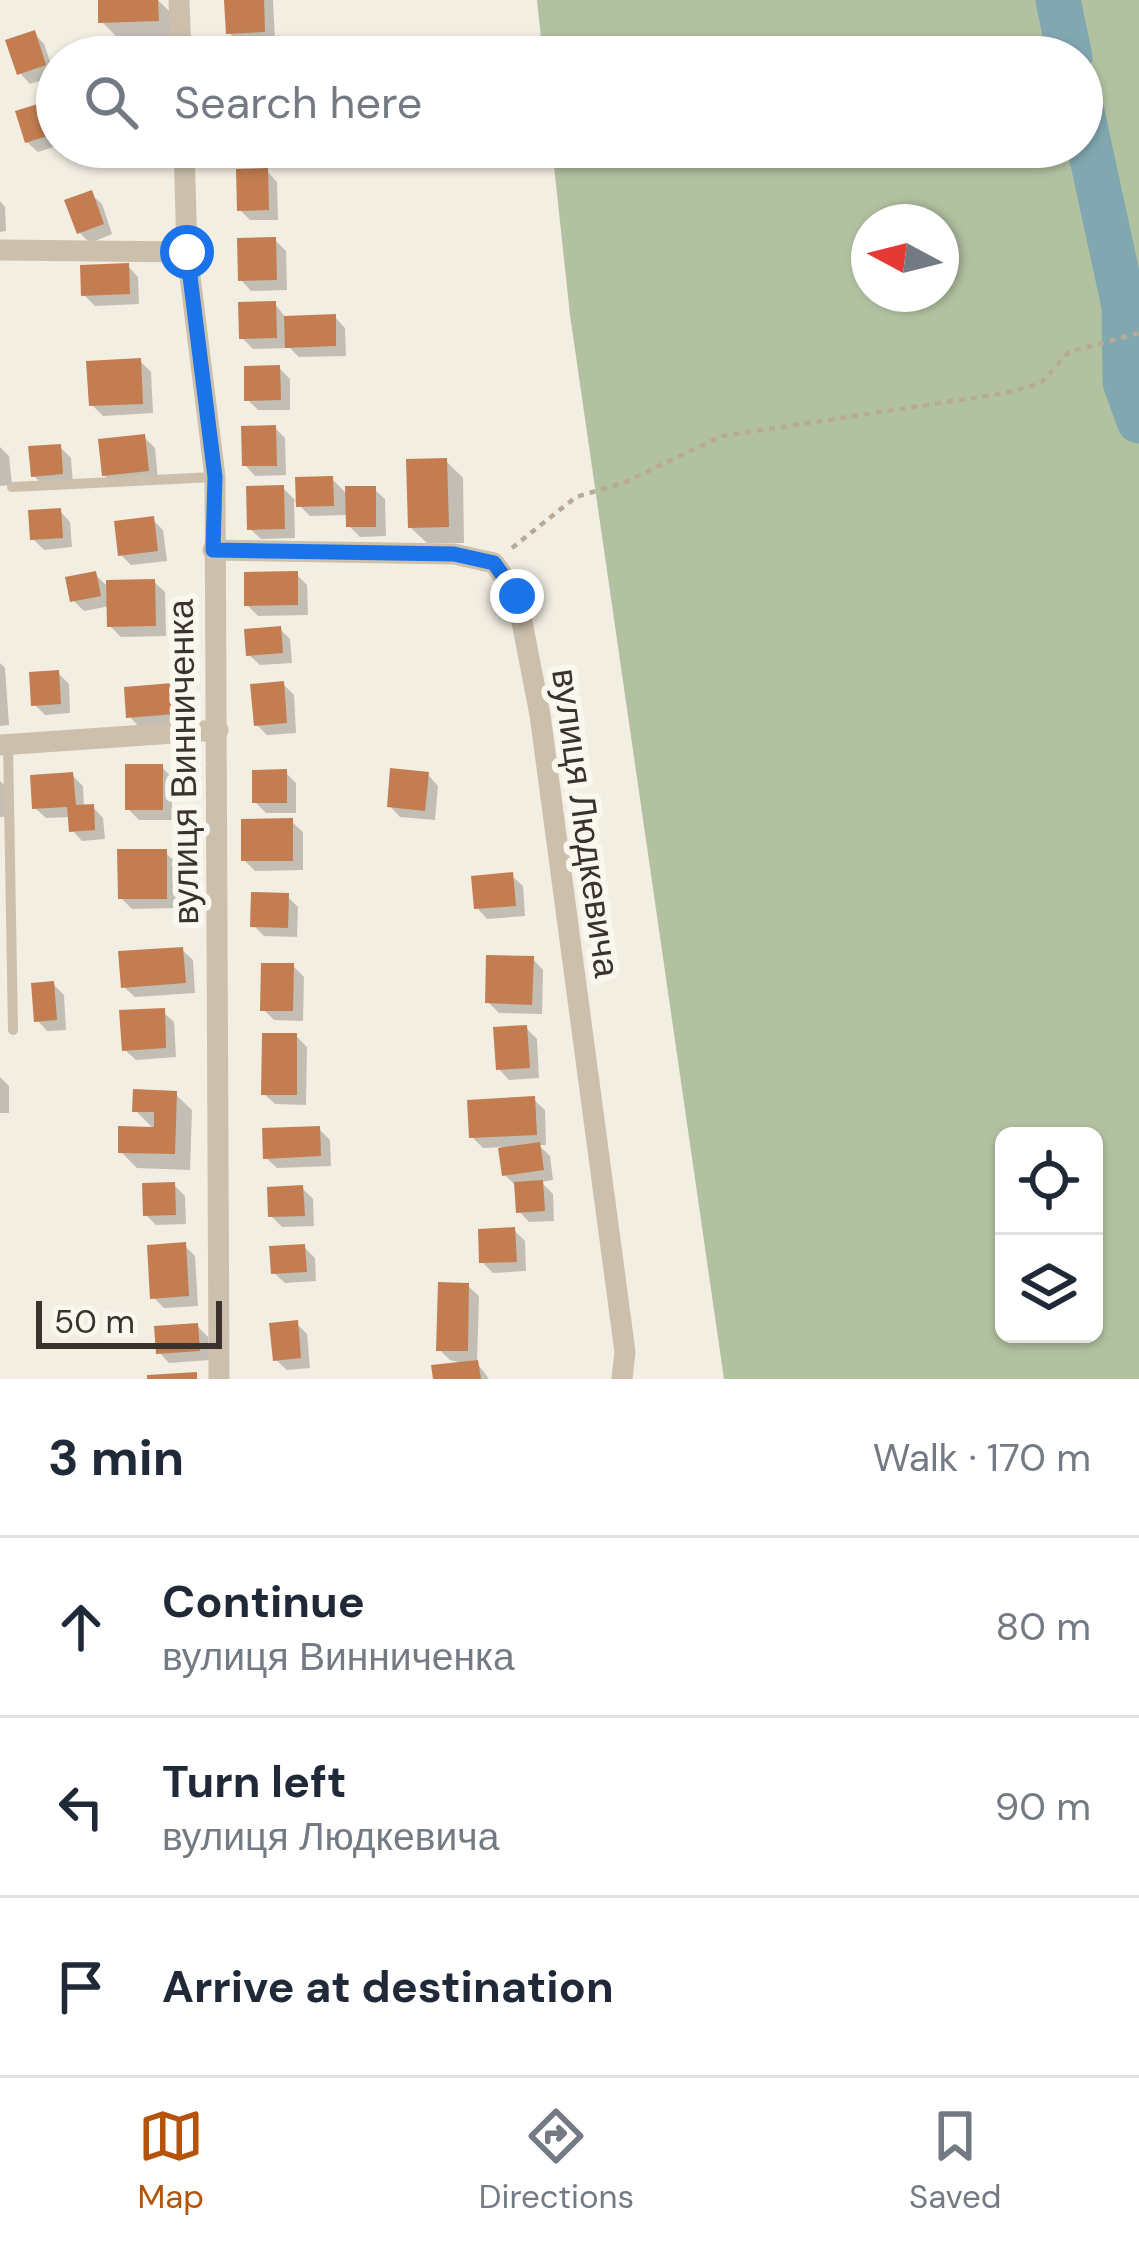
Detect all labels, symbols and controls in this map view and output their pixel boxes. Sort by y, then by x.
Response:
search box [36,36,1103,168]
icon: search [78,69,144,135]
text: Search here [174,73,422,132]
north arrow [851,204,959,312]
route start [160,225,214,279]
route end [490,569,544,623]
street label: вулиця Винниченка [157,598,209,925]
street label: вулиця Людкевича [541,666,631,981]
map controls [995,1127,1103,1343]
button: locate [995,1127,1103,1235]
button: layers [995,1235,1103,1343]
scale bar [36,1295,222,1348]
text: 50 m [54,1300,135,1343]
text: 3 min [48,1424,184,1491]
text: Walk · 170 m [873,1432,1091,1483]
text: Continue [162,1572,365,1631]
icon: ahead [48,1594,114,1660]
text: 80 m [995,1601,1091,1652]
text: вулиця Винниченка [162,1631,515,1682]
text: Turn left [162,1752,346,1811]
icon: left [48,1774,114,1840]
text: 90 m [995,1781,1091,1832]
text: вулиця Людкевича [162,1811,499,1862]
icon: arrive [48,1954,114,2020]
text: Arrive at destination [162,1957,614,2016]
tab: Map [137,2103,204,2218]
tab: Directions [479,2103,634,2218]
tab: Saved [909,2103,1002,2218]

